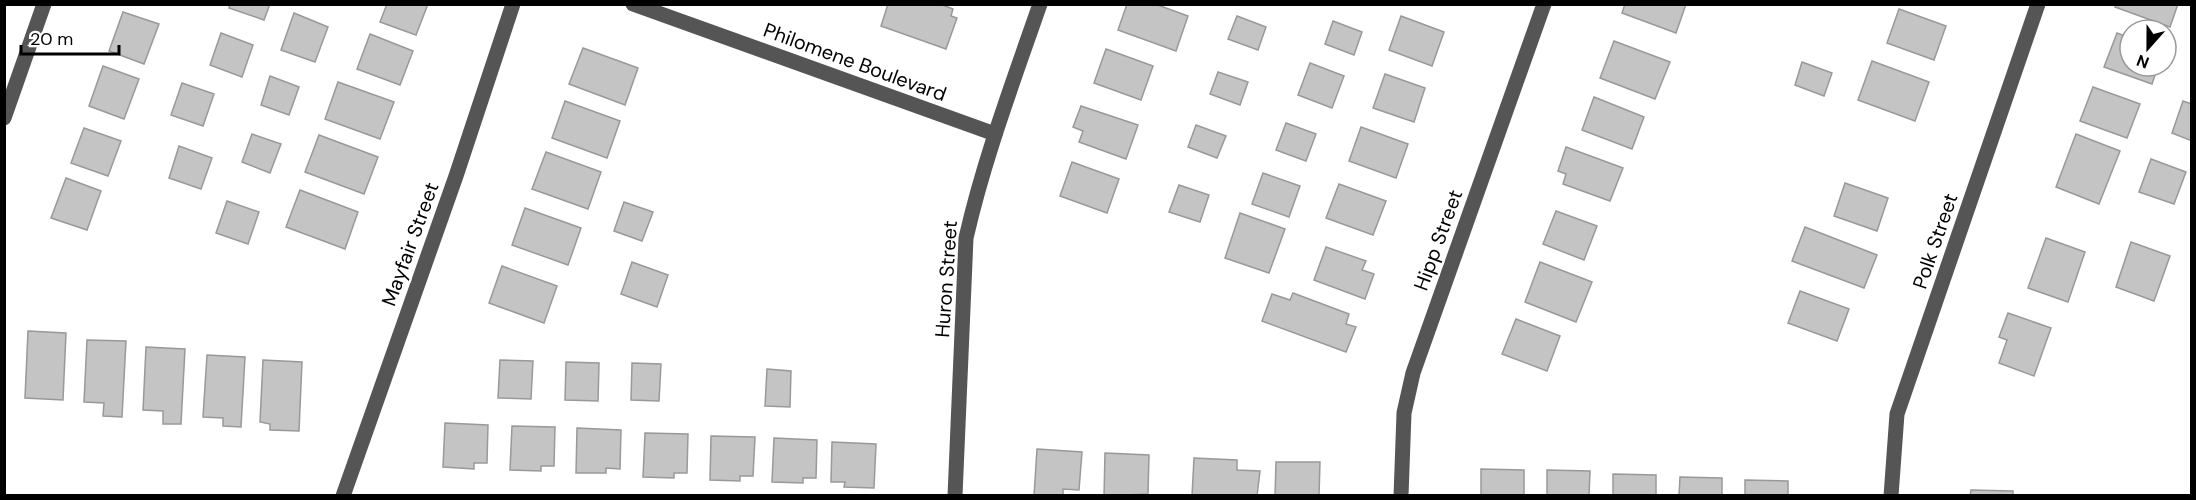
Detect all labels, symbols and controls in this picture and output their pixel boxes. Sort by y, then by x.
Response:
street label: Philomene Boulevard [760,17,950,107]
scale bar [21,18,118,56]
north arrow [2118,18,2178,78]
text: 20 m [30,27,73,51]
text: N [2134,50,2152,73]
street label: Mayfair Street [376,178,445,310]
street label: Hipp Street [1408,186,1468,294]
street label: Polk Street [1907,190,1964,292]
street label: Huron Street [929,219,963,338]

